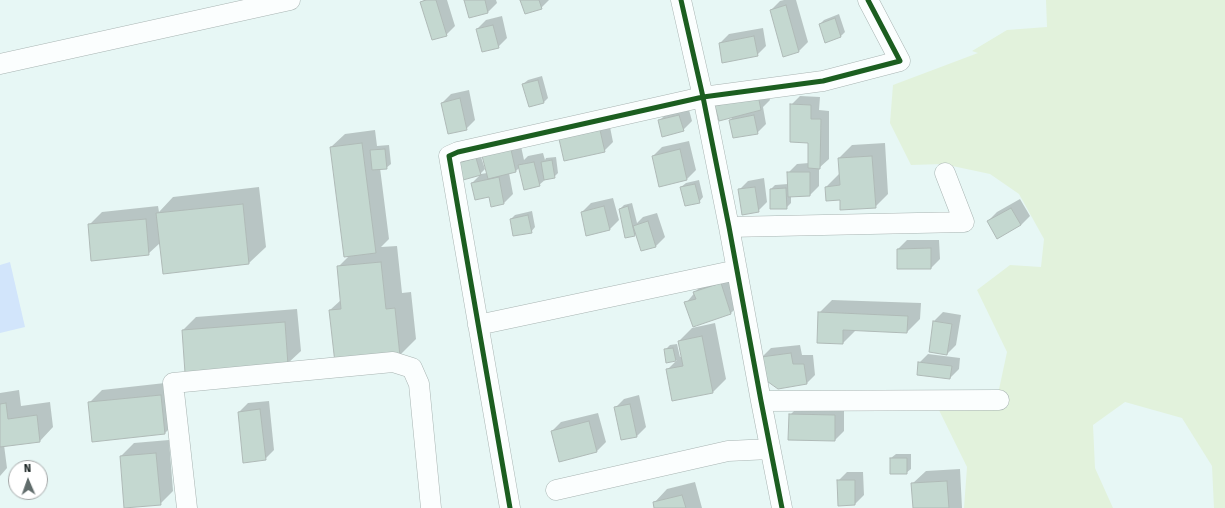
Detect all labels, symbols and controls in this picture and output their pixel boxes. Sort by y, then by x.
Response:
north arrow [8,460,48,500]
text: N [24,462,31,475]

